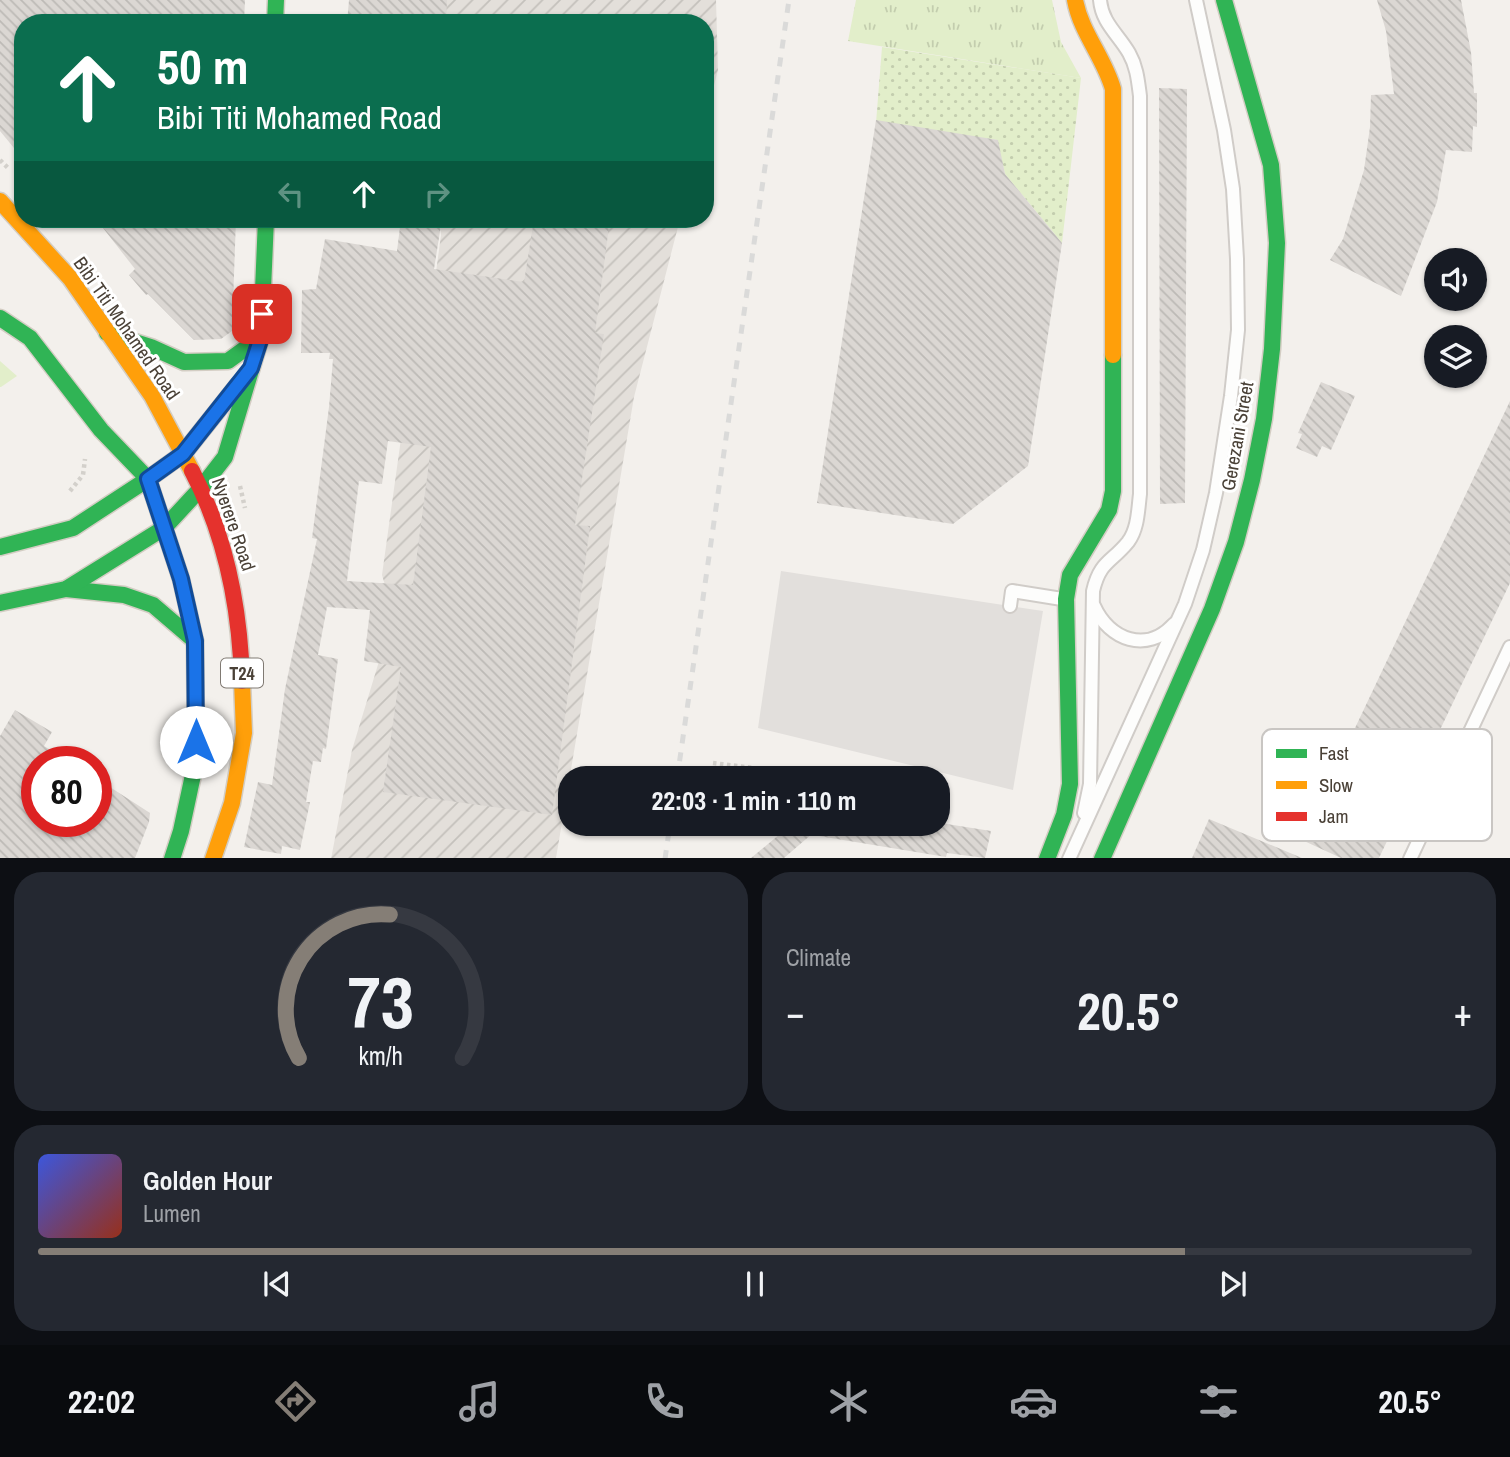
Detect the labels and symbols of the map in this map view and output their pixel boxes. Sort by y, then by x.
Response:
street label: Bibi Titi Mohamed Road [68,251,186,405]
pin [232,284,292,344]
street label: Gerezani Street [1215,379,1259,492]
street label: Nyerere Road [206,474,262,574]
road number: T24 [221,658,263,688]
position arrow [159,705,233,779]
legend [1262,729,1492,841]
text: Fast [1319,740,1349,766]
speed limit sign: 80 [21,746,112,837]
text: Slow [1319,772,1354,798]
text: Jam [1319,803,1348,829]

